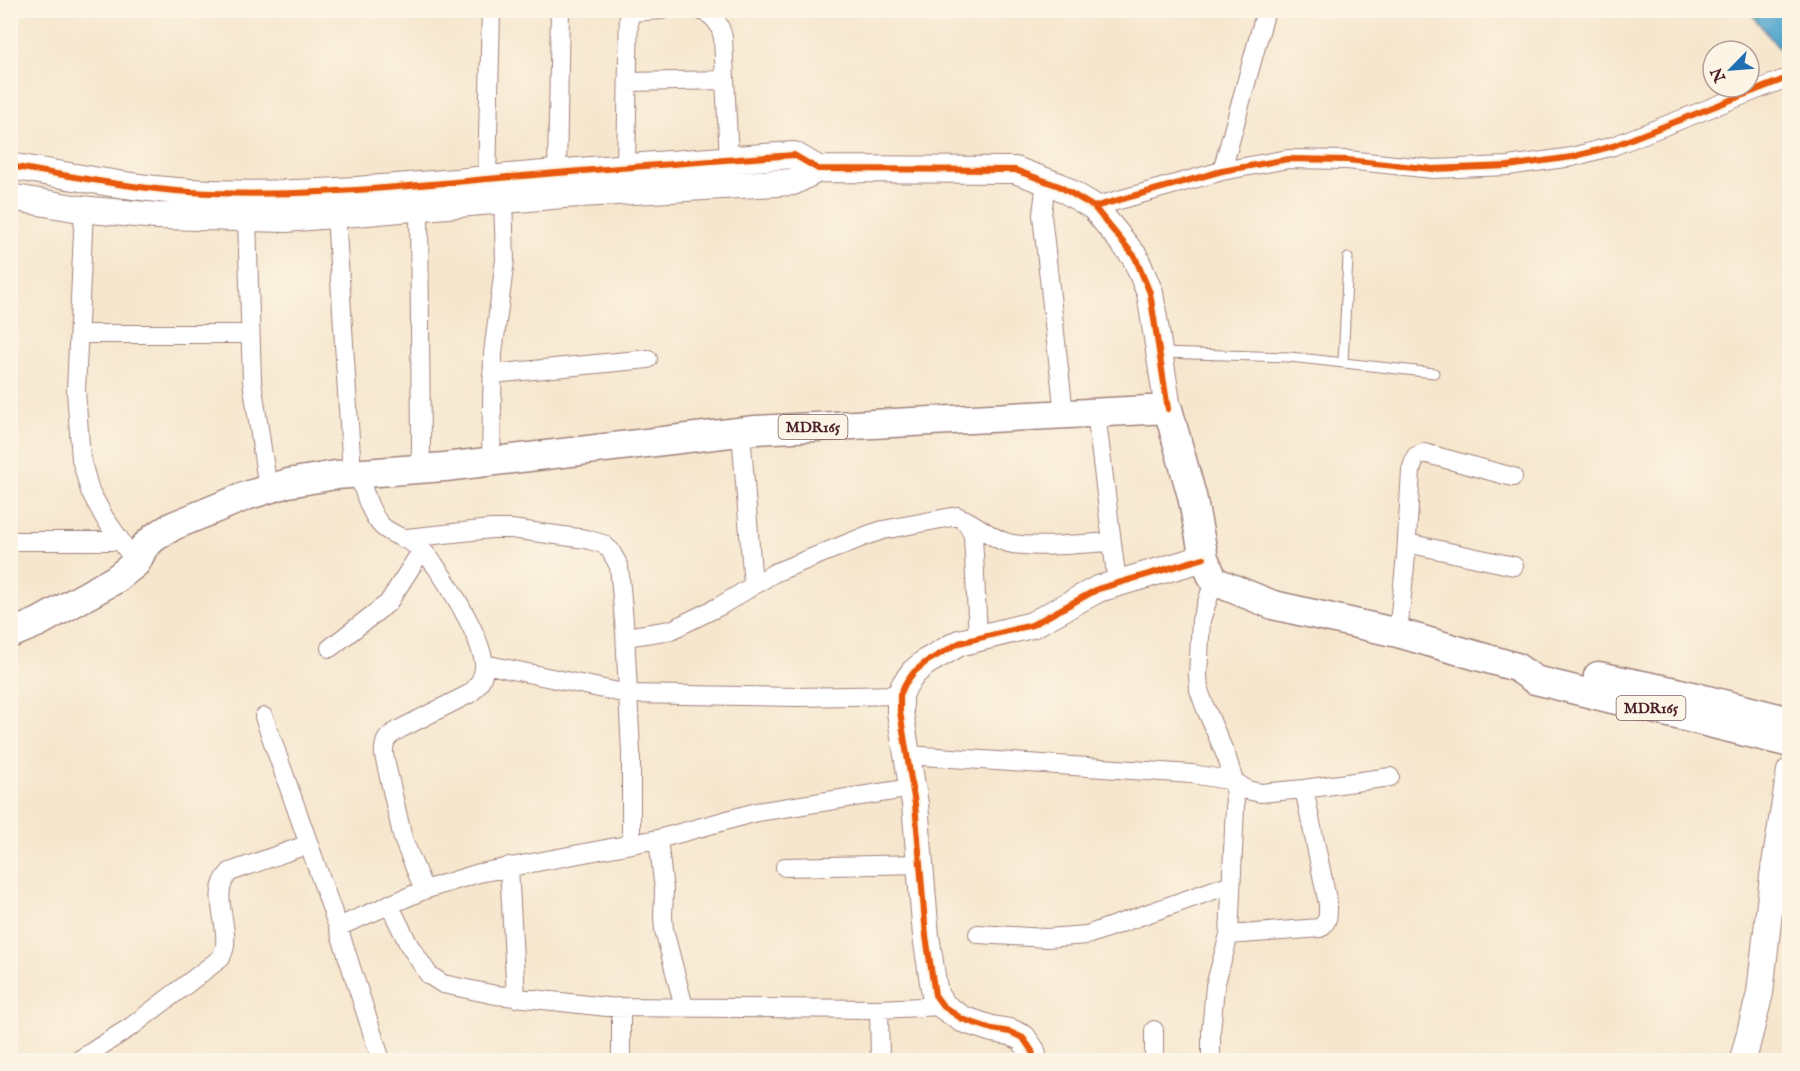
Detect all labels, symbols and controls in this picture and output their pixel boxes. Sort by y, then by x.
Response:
north arrow [1701,39,1761,99]
text: N [1707,64,1732,86]
road number: MDR165 [778,415,848,439]
road number: MDR165 [1616,696,1686,720]

